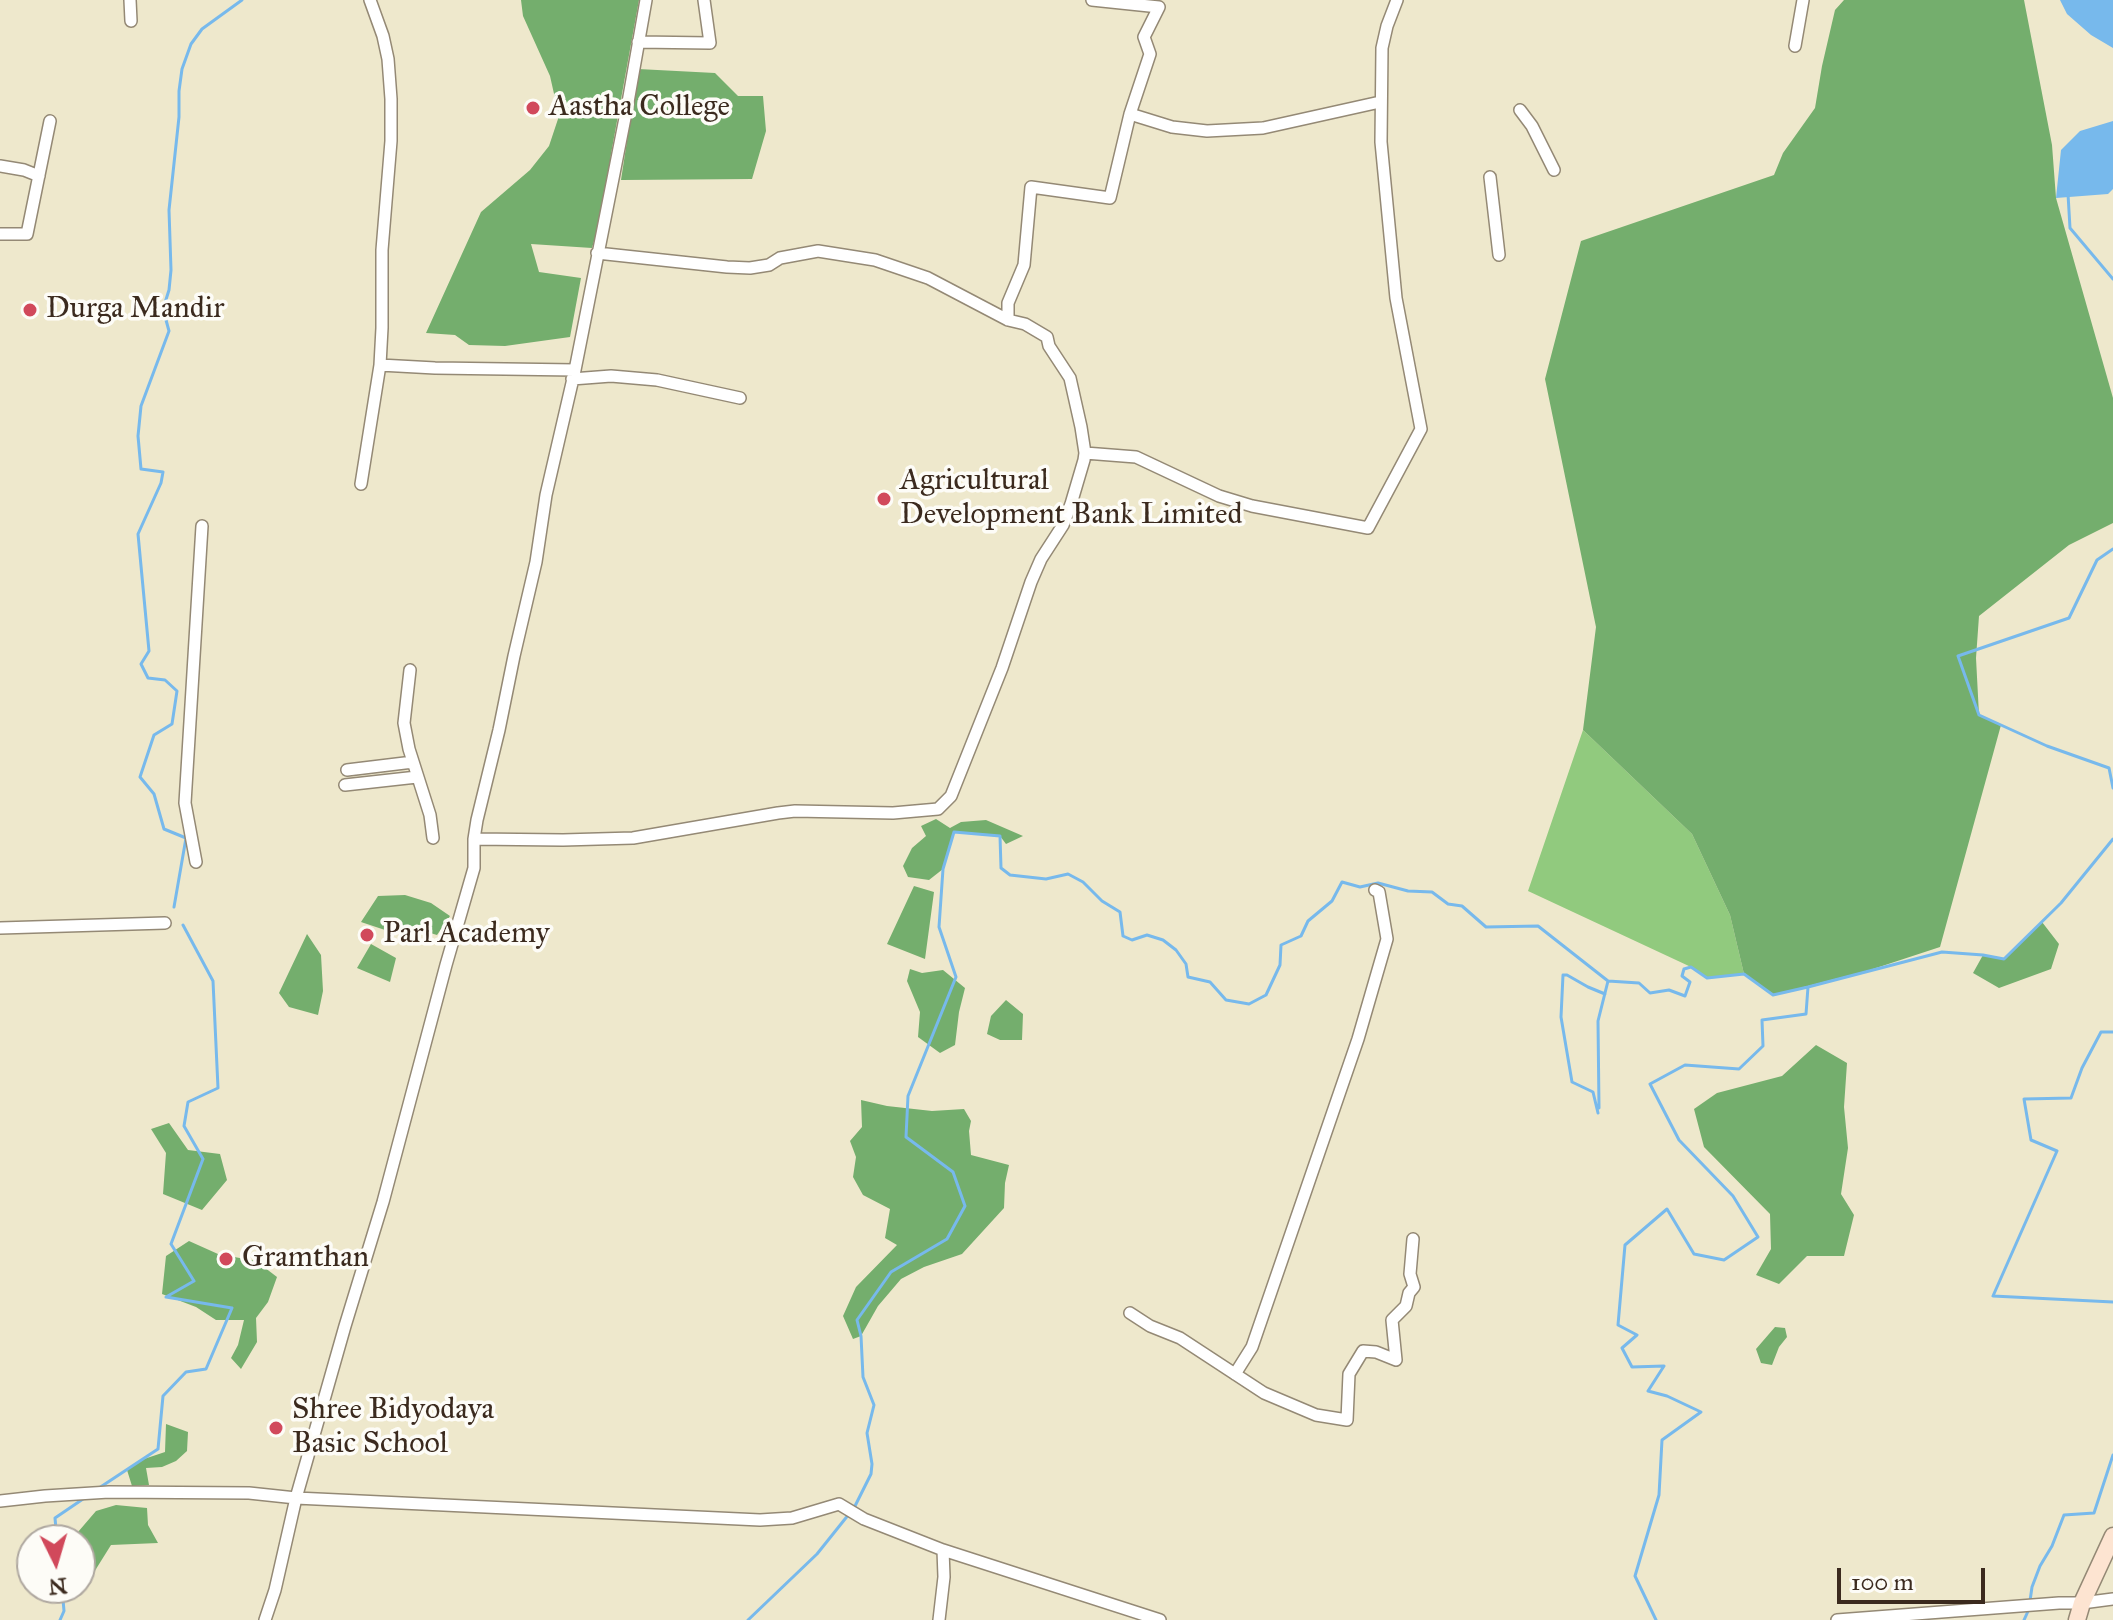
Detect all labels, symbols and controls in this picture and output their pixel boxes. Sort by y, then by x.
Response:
place label: Aastha College [549,90,730,126]
marker: Aastha College [524,99,542,117]
place label: Durga Mandir [46,292,224,328]
marker: Durga Mandir [21,301,39,319]
place label: Agricultural Development Bank Limited [900,464,1243,534]
marker: Agricultural Development Bank Limited [875,490,893,508]
place label: Parl Academy [383,917,550,953]
marker: Parl Academy [358,926,376,944]
place label: Gramthan [242,1241,369,1277]
marker: Gramthan [217,1250,235,1268]
place label: Shree Bidyodaya Basic School [292,1393,494,1464]
marker: Shree Bidyodaya Basic School [267,1419,285,1437]
north arrow [16,1524,96,1604]
scale bar [1841,1552,1989,1602]
text: 100 m [1851,1567,1914,1597]
text: N [47,1572,68,1601]

